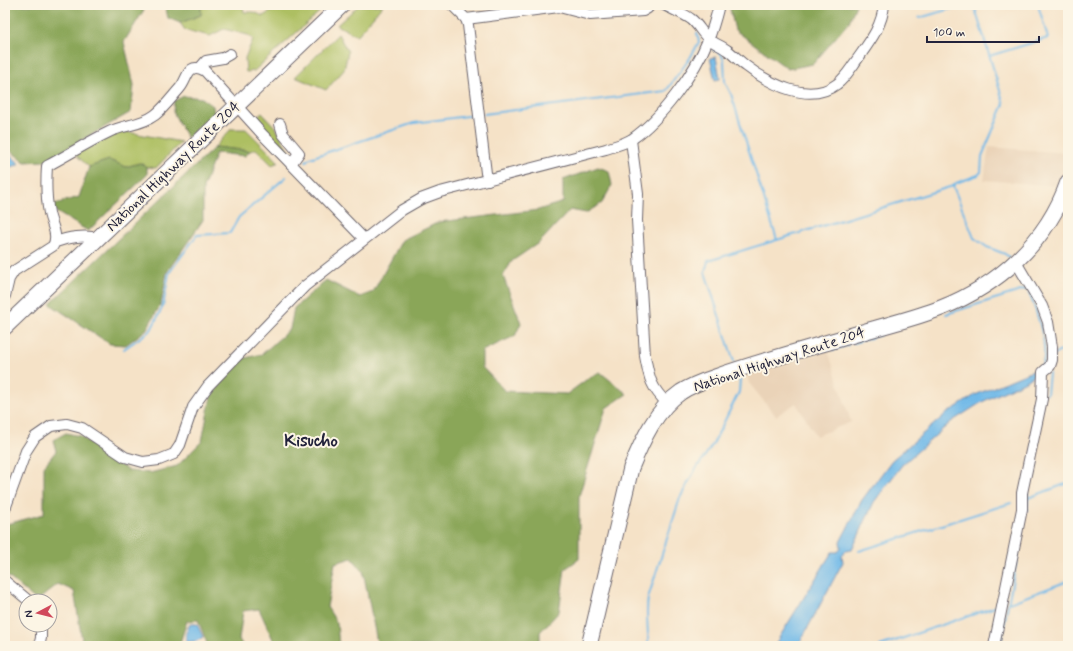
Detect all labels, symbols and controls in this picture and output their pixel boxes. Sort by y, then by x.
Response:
scale bar [927,18,1039,44]
text: 100 m [933,25,965,41]
street label: National Highway Route 204 [102,97,245,236]
street label: National Highway Route 204 [691,323,868,397]
district label: Kisucho [284,430,338,452]
north arrow [18,593,58,633]
text: N [22,610,36,619]

